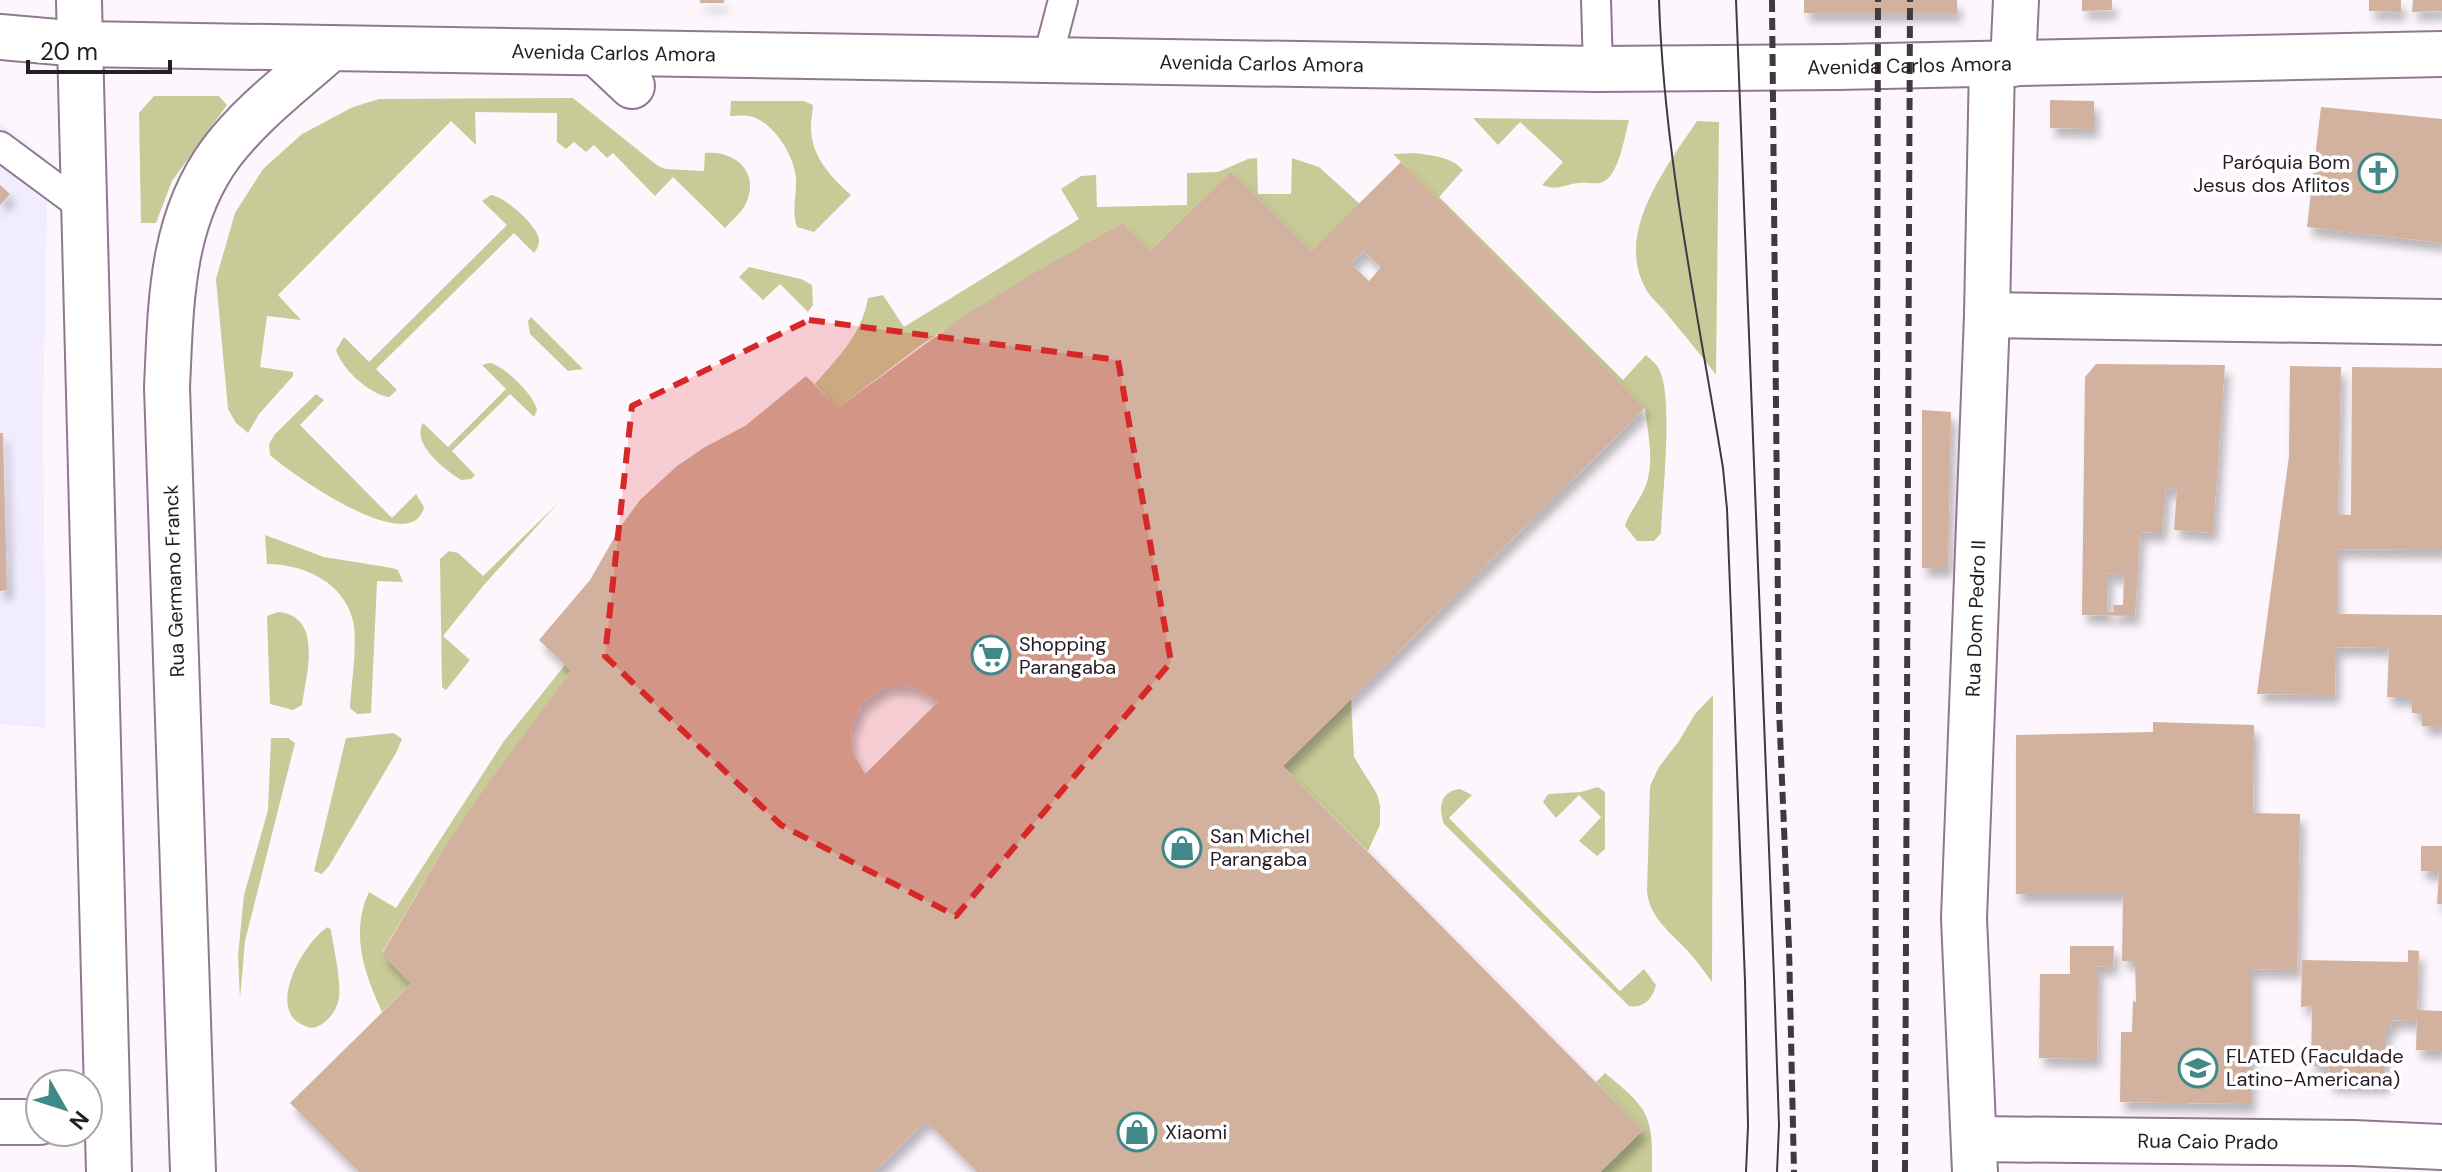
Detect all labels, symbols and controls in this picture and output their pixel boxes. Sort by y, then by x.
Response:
scale bar [28,24,170,74]
text: 20 m [40,36,98,67]
street label: Avenida Carlos Amora [511,38,716,67]
street label: Avenida Carlos Amora [1159,49,1364,78]
street label: Avenida Carlos Amora [1807,50,2012,80]
place label: Paróquia Bom Jesus dos Aflitos [2193,149,2350,198]
church icon: Paróquia Bom Jesus dos Aflitos [2357,152,2399,194]
street label: Rua Germano Franck [158,484,190,678]
street label: Rua Dom Pedro II [1959,540,1991,697]
place label: Shopping Parangaba [1019,631,1116,680]
supermarket icon: Shopping Parangaba [970,634,1012,676]
place label: San Michel Parangaba [1210,823,1310,872]
shop icon: San Michel Parangaba [1161,827,1203,869]
place label: FLATED (Faculdade Latino-Americana) [2226,1043,2404,1092]
school or university icon: FLATED (Faculdade Latino-Americana) [2177,1047,2219,1089]
north arrow [24,1068,104,1148]
text: N [63,1105,95,1136]
shop icon: Xiaomi [1116,1111,1158,1153]
place label: Xiaomi [1165,1119,1227,1145]
street label: Rua Caio Prado [2137,1128,2279,1155]

